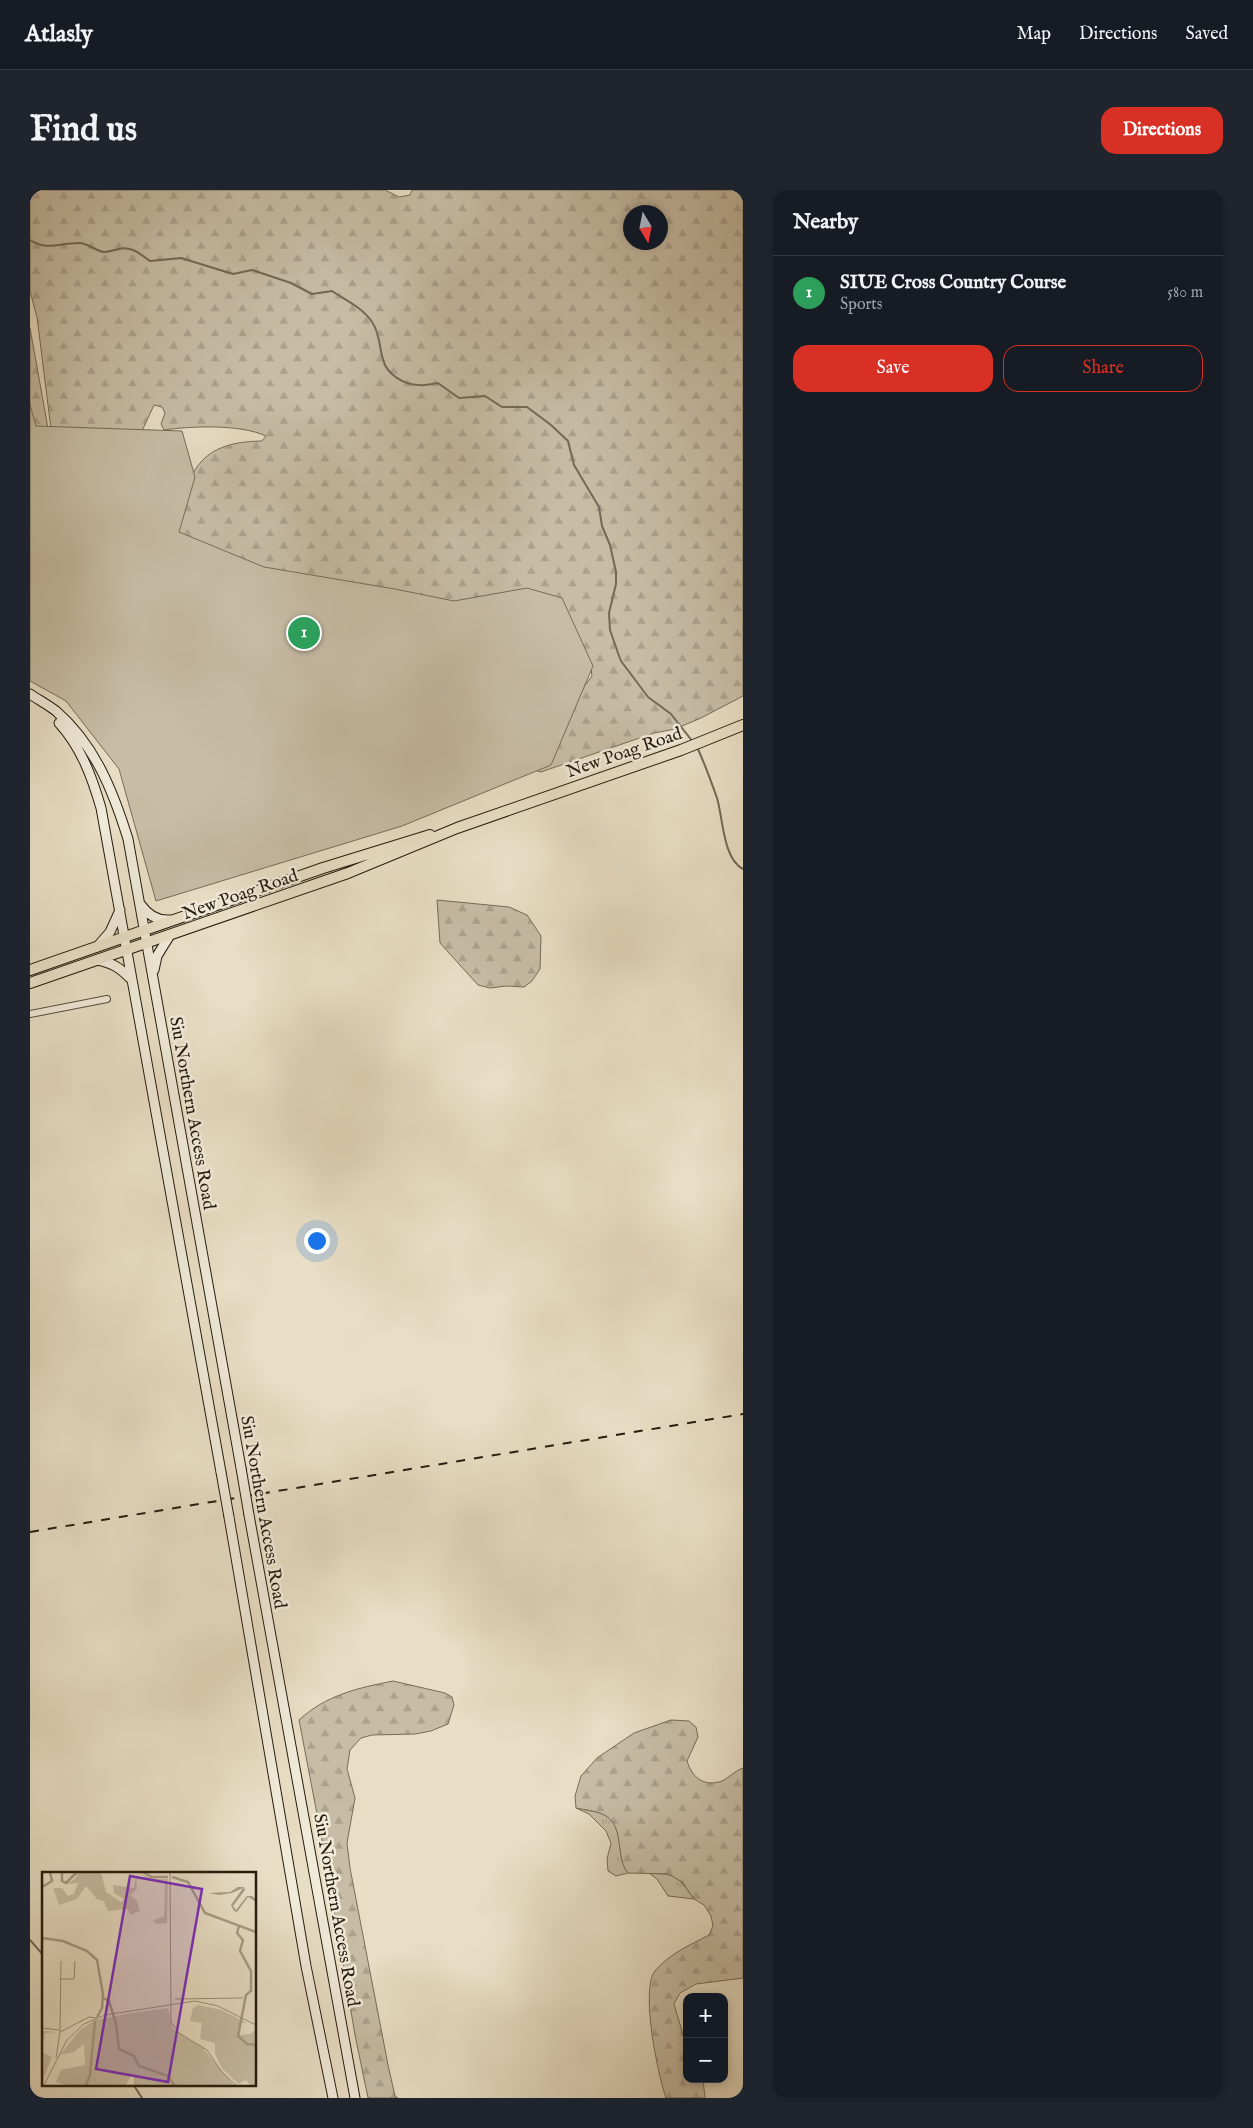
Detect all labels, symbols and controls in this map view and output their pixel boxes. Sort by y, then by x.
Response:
text: Atlasly [25,19,93,50]
text: Map [1017,23,1051,46]
text: Directions [1079,23,1157,46]
text: Saved [1185,23,1228,46]
button: Directions [1101,107,1223,154]
text: Find us [30,108,137,153]
north arrow [623,205,668,250]
text: Nearby [793,209,858,236]
text: SIUE Cross Country Course [840,271,1066,295]
text: 1 [806,283,812,303]
text: 580 m [1167,283,1203,303]
text: Sports [840,295,882,315]
button: Save [793,345,993,392]
button: Share [1003,345,1203,392]
pin: 1 [288,614,320,652]
street label: New Poag Road [564,723,686,784]
street label: New Poag Road [180,865,302,926]
street label: Siu Northern Access Road [163,1015,220,1212]
your location [304,1228,330,1254]
street label: Siu Northern Access Road [234,1414,291,1611]
street label: Siu Northern Access Road [307,1812,364,2009]
inset map [42,1872,256,2086]
map controls [683,1993,728,2083]
button: + [683,1993,728,2038]
button: − [683,2038,728,2083]

